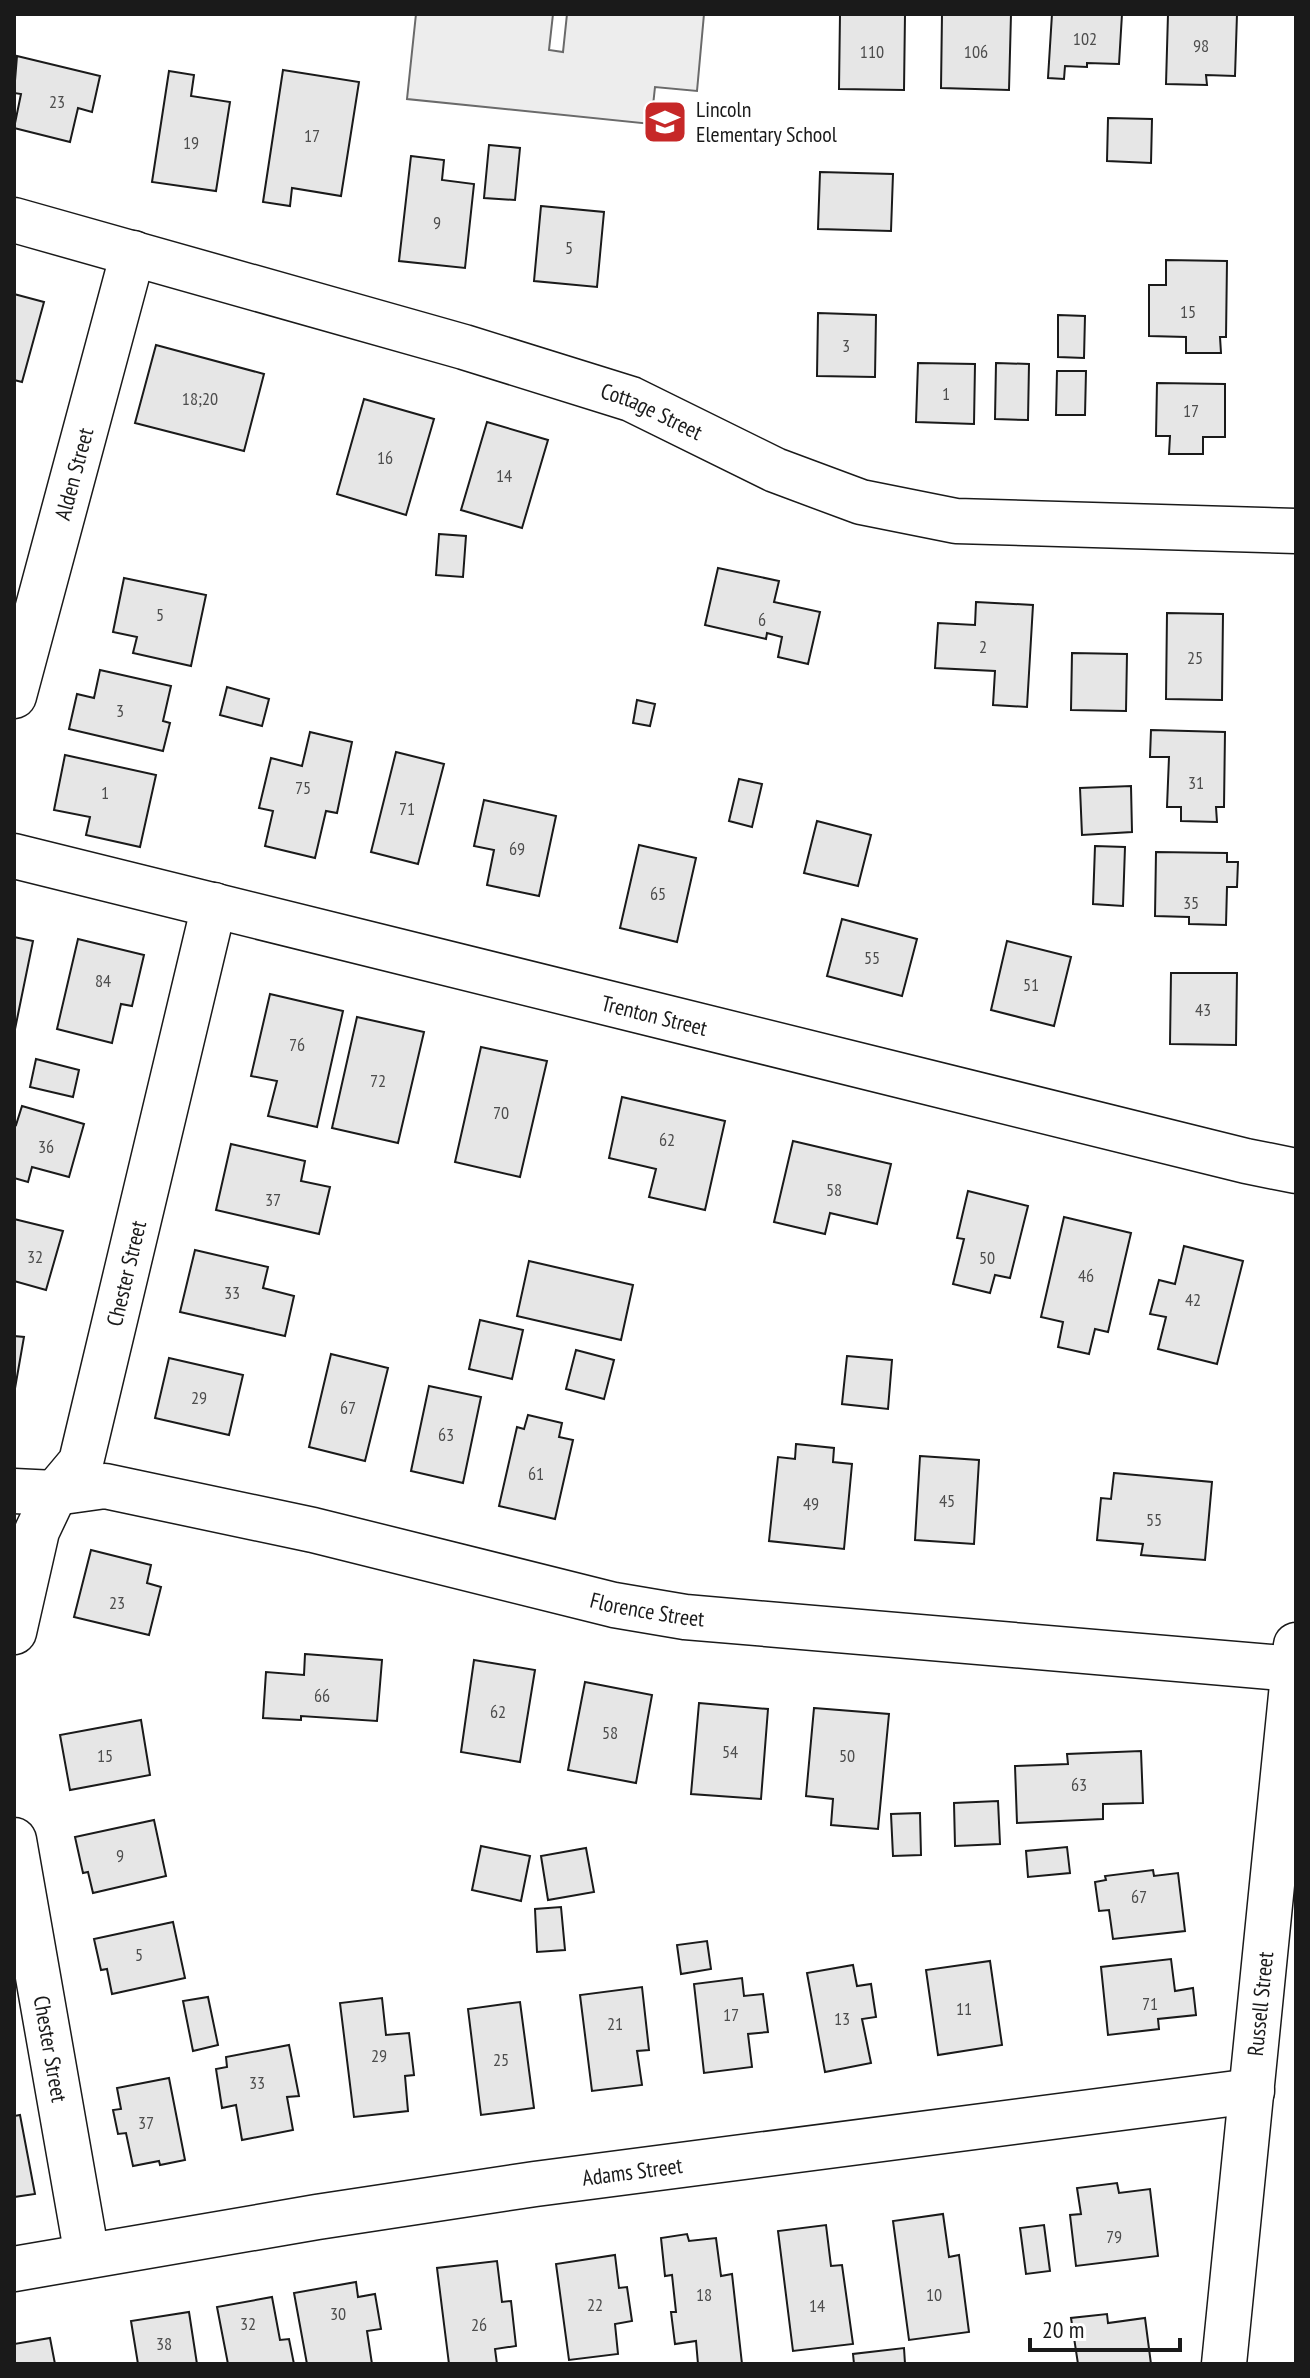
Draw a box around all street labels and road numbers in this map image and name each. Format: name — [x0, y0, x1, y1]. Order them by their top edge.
street label: Cottage Street — [597, 376, 707, 446]
street label: Alden Street — [48, 425, 99, 523]
street label: Trenton Street — [599, 989, 710, 1042]
street label: Chester Street — [100, 1218, 152, 1329]
street label: Florence Street — [587, 1586, 705, 1633]
street label: Russell Street — [1241, 1950, 1279, 2057]
street label: Chester Street — [28, 1993, 74, 2104]
street label: Adams Street — [580, 2151, 684, 2192]

